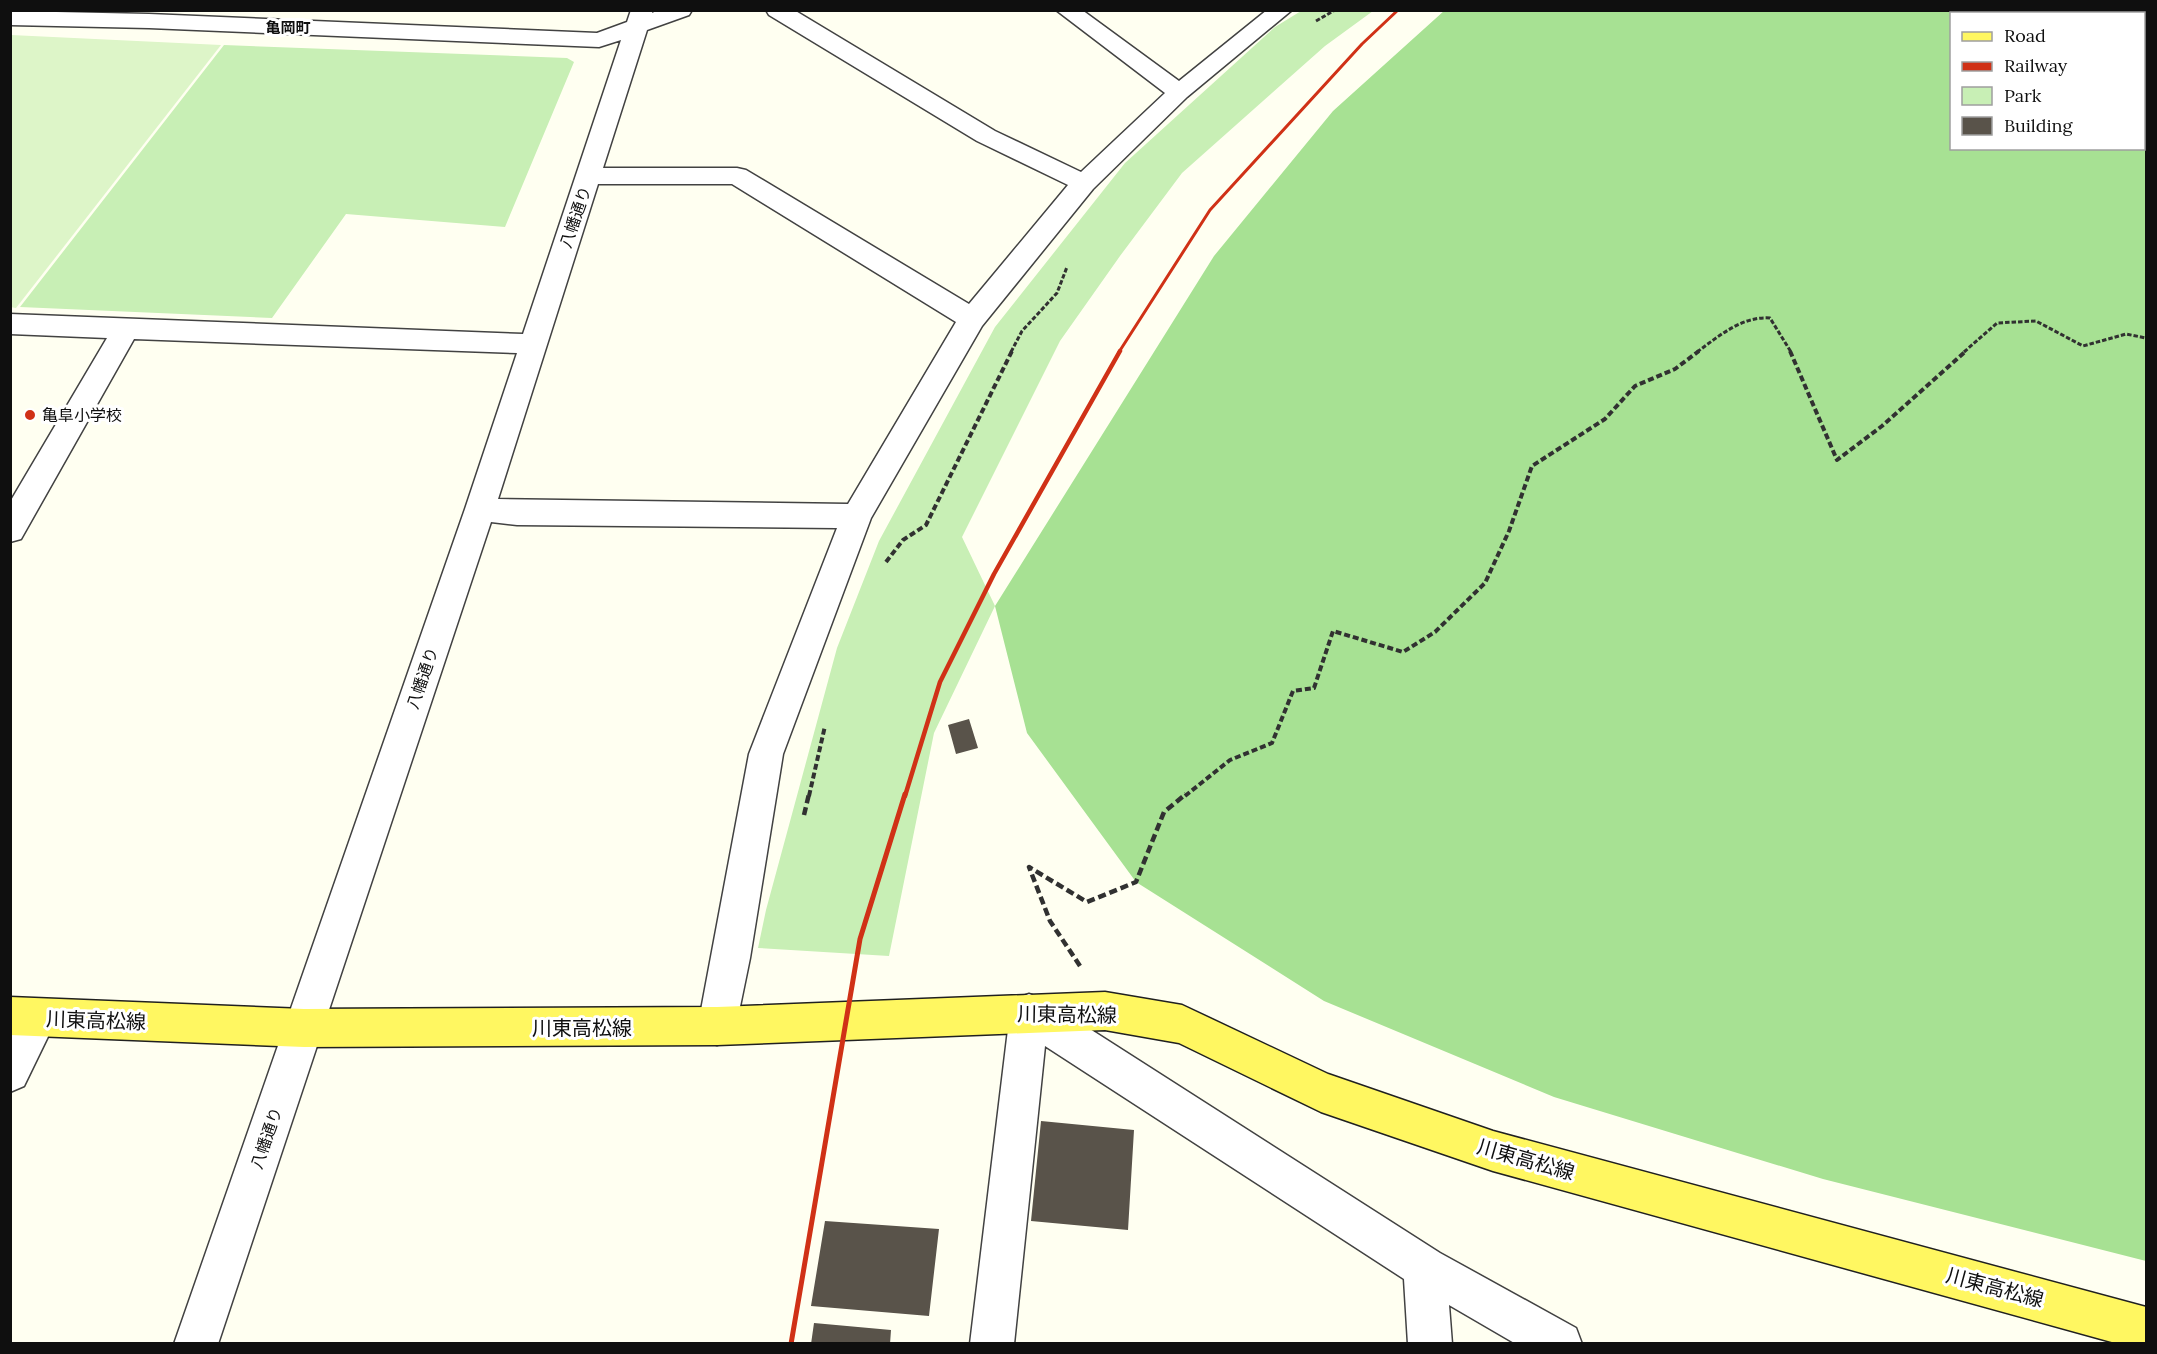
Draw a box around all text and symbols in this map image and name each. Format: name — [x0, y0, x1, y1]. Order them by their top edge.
legend — [1950, 12, 2145, 150]
district label: 亀岡町 — [265, 18, 311, 37]
text: Road — [2004, 24, 2046, 47]
text: Railway — [2004, 54, 2068, 77]
text: Park — [2004, 84, 2042, 107]
text: Building — [2004, 114, 2074, 137]
street label: 八幡通り — [555, 183, 595, 251]
place label: 亀阜小学校 — [42, 405, 122, 425]
marker: 亀阜小学校 — [23, 408, 37, 422]
street label: 八幡通り — [402, 644, 442, 712]
street label: 川東高松線 — [1017, 1001, 1117, 1027]
street label: 川東高松線 — [46, 1006, 146, 1034]
street label: 川東高松線 — [532, 1015, 632, 1040]
street label: 八幡通り — [246, 1104, 286, 1172]
street label: 川東高松線 — [1474, 1133, 1578, 1185]
street label: 川東高松線 — [1943, 1262, 2047, 1312]

